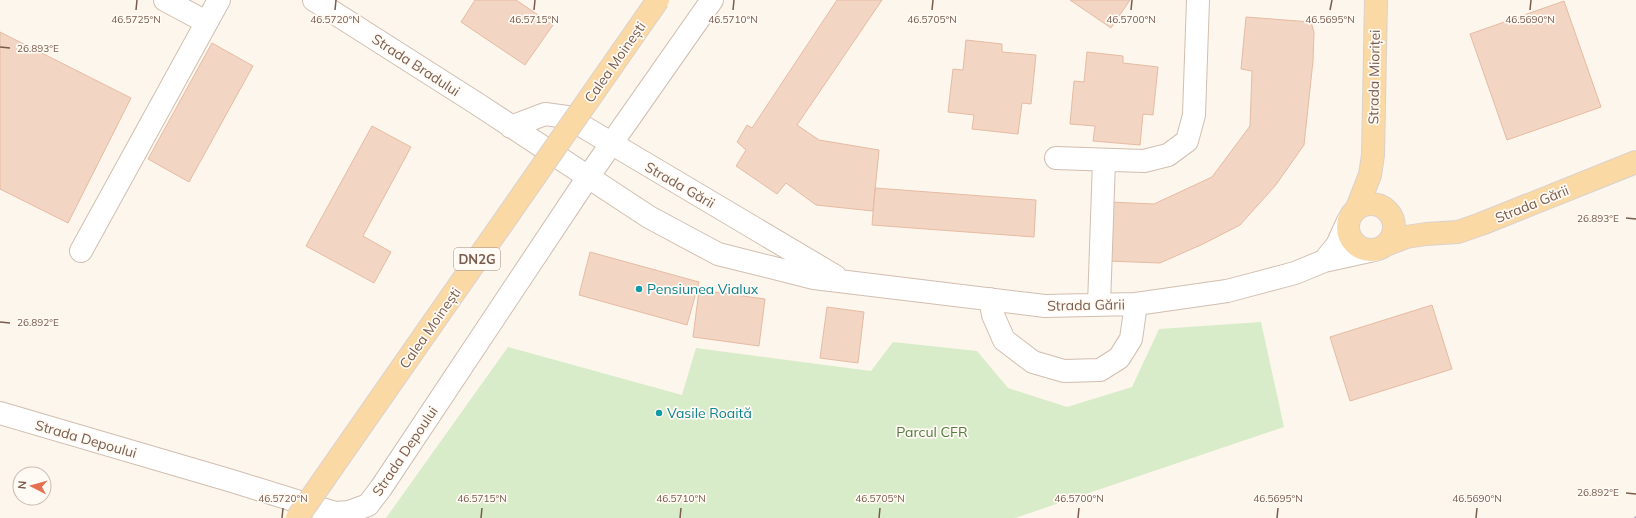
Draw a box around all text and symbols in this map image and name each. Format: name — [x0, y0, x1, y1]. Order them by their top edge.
text: 46.5725°N — [111, 13, 161, 26]
text: 46.5720°N — [310, 13, 360, 26]
text: 46.5715°N — [509, 13, 559, 26]
text: 46.5710°N — [708, 13, 758, 26]
text: 46.5705°N — [907, 13, 957, 26]
text: 46.5700°N — [1106, 13, 1156, 26]
text: 46.5695°N — [1305, 13, 1355, 26]
text: 46.5690°N — [1505, 13, 1555, 26]
street label: Calea Moinești — [580, 18, 650, 106]
street label: Strada Mioriței — [1364, 29, 1384, 125]
street label: Strada Bradului — [368, 30, 464, 100]
text: 26.893°E — [17, 42, 59, 55]
street label: Strada Gării — [642, 158, 718, 212]
street label: Strada Gării — [1493, 181, 1571, 227]
text: 26.893°E — [1577, 212, 1619, 225]
road number: DN2G — [454, 248, 500, 270]
place label: Pensiunea Vialux — [647, 280, 759, 298]
street label: Calea Moinești — [395, 284, 465, 372]
marker: Pensiunea Vialux — [634, 284, 644, 294]
street label: Strada Gării — [1047, 295, 1125, 315]
text: 26.892°E — [17, 316, 59, 329]
street label: Strada Depoului — [368, 403, 442, 499]
place label: Vasile Roaită — [667, 404, 752, 422]
marker: Vasile Roaită — [654, 408, 664, 418]
street label: Strada Depoului — [33, 416, 139, 462]
park label: Parcul CFR — [896, 423, 968, 441]
north arrow — [12, 466, 52, 506]
text: N — [15, 480, 29, 490]
text: 26.892°E — [1577, 486, 1619, 499]
text: 46.5720°N — [258, 492, 308, 505]
text: 46.5715°N — [457, 492, 507, 505]
text: 46.5710°N — [656, 492, 706, 505]
text: 46.5705°N — [855, 492, 905, 505]
text: 46.5700°N — [1054, 492, 1104, 505]
text: 46.5695°N — [1253, 492, 1303, 505]
text: 46.5690°N — [1452, 492, 1502, 505]

